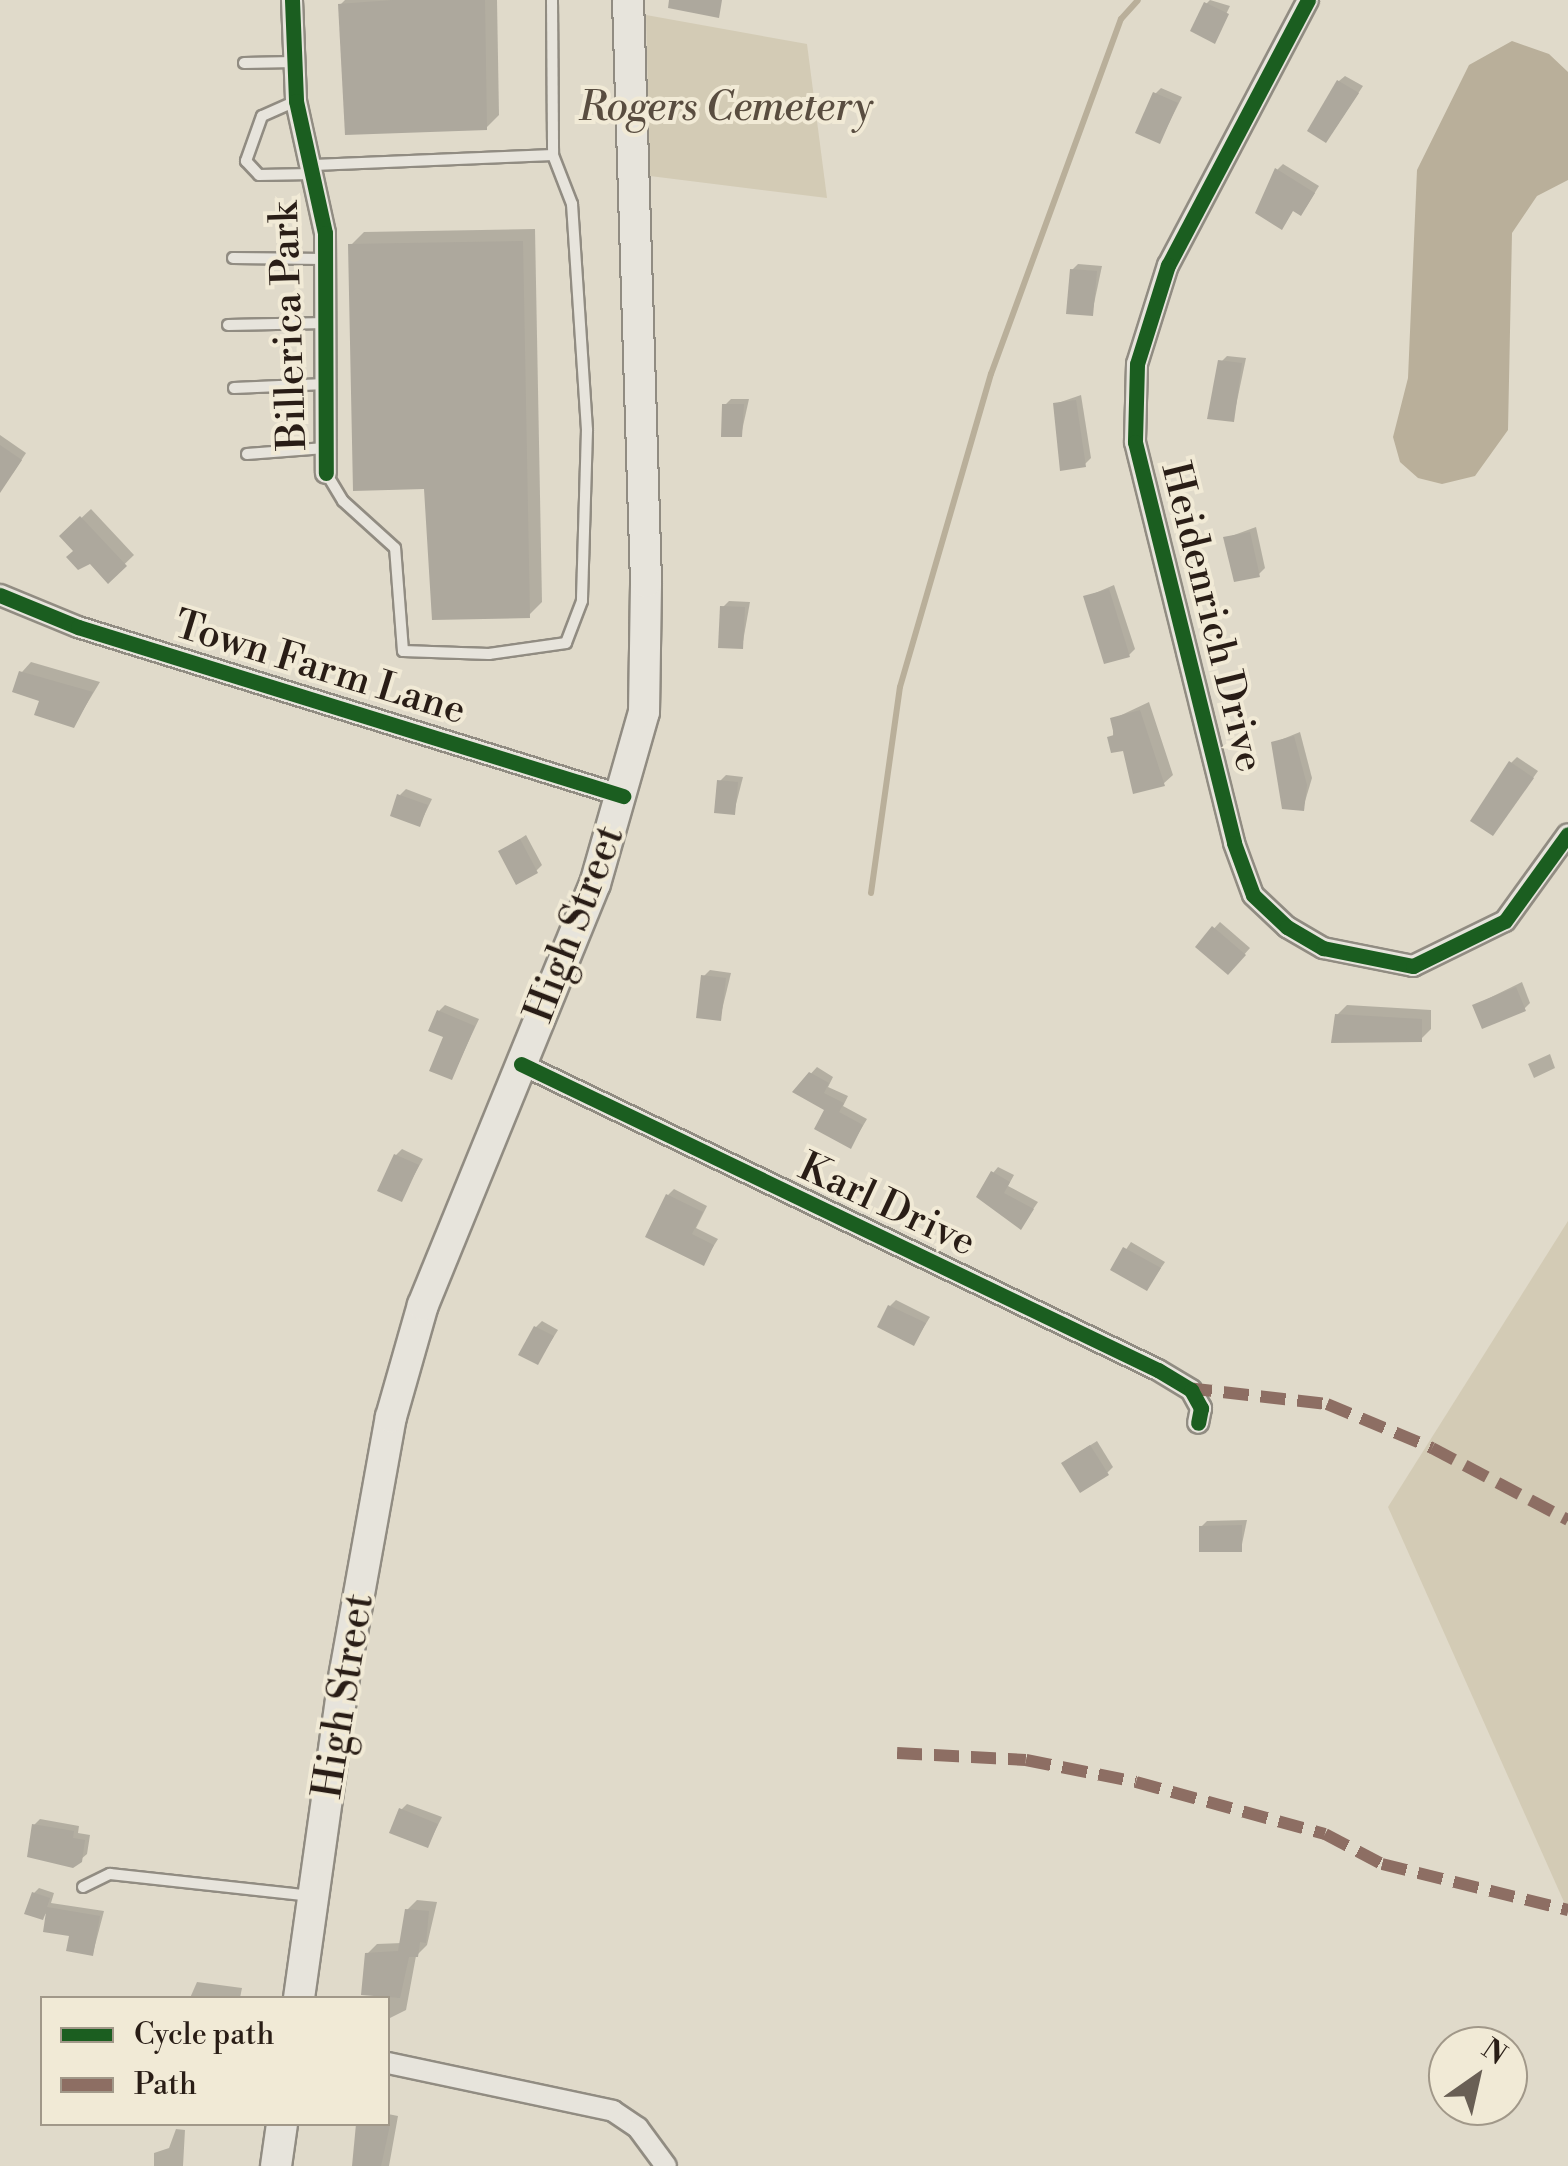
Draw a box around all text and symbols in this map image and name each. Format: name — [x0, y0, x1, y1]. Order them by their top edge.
park label: Rogers Cemetery — [579, 84, 873, 132]
street label: Billerica Park — [261, 201, 317, 451]
street label: Heidenrich Drive — [1150, 457, 1274, 777]
street label: Town Farm Lane — [169, 601, 471, 735]
street label: High Street — [516, 819, 634, 1029]
street label: Karl Drive — [791, 1143, 983, 1267]
street label: High Street — [304, 1590, 384, 1802]
legend — [40, 1996, 390, 2126]
text: Cycle path — [134, 2016, 274, 2054]
north arrow — [1428, 2026, 1528, 2126]
text: N — [1475, 2032, 1513, 2073]
text: Path — [134, 2066, 197, 2104]

